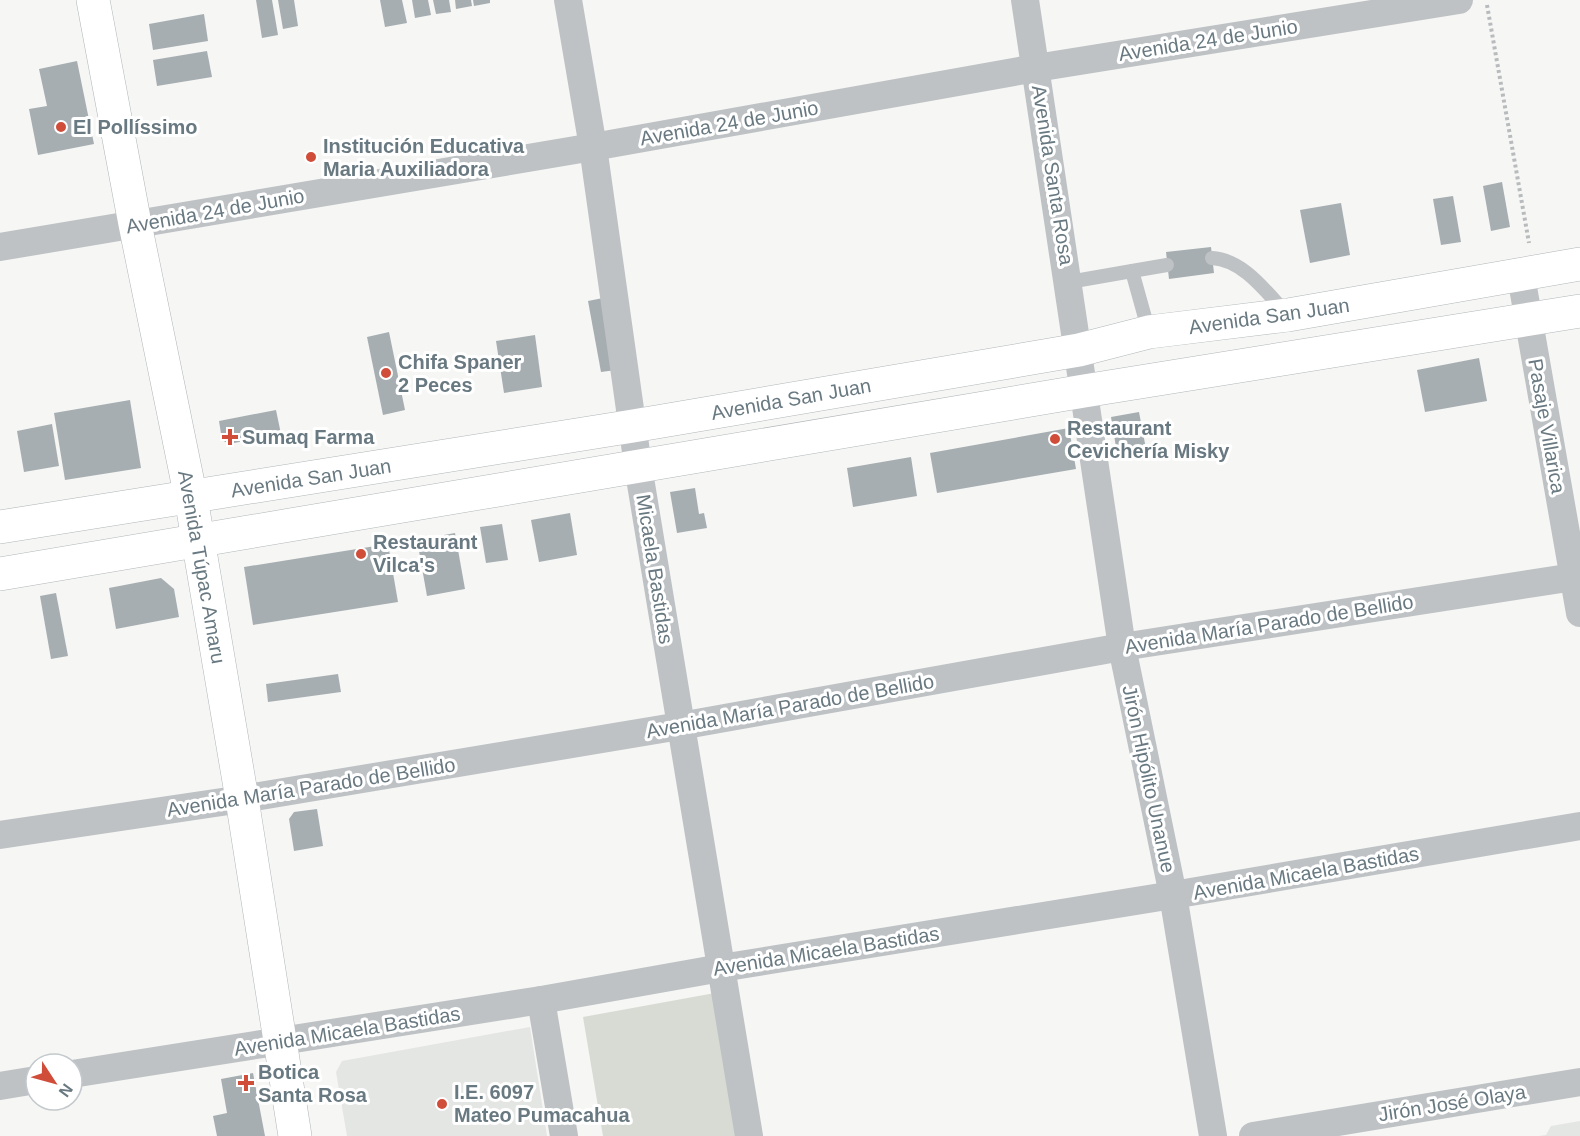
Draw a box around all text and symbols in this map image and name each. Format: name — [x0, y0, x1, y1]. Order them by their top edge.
street label: Avenida 24 de Junio — [1117, 15, 1299, 65]
street label: Avenida Santa Rosa — [1028, 83, 1078, 267]
street label: Avenida 24 de Junio — [638, 96, 820, 150]
place label: El Pollíssimo — [73, 116, 197, 138]
marker: El Pollíssimo — [54, 120, 68, 134]
place label: Institución Educativa Maria Auxiliadora — [323, 135, 525, 180]
marker: Institución Educativa Maria Auxiliadora — [304, 150, 318, 164]
street label: Avenida 24 de Junio — [124, 184, 306, 238]
street label: Avenida San Juan — [1187, 294, 1351, 338]
place label: Chifa Spaner 2 Peces — [398, 351, 522, 396]
street label: Pasaje Villarica — [1524, 357, 1570, 496]
marker: Chifa Spaner 2 Peces — [379, 366, 393, 380]
street label: Avenida San Juan — [709, 374, 873, 424]
place label: Restaurant Cevichería Misky — [1067, 417, 1230, 462]
place label: Sumaq Farma — [242, 426, 375, 448]
marker: Sumaq Farma — [223, 430, 237, 444]
marker: Restaurant Cevichería Misky — [1048, 432, 1062, 446]
street label: Avenida San Juan — [229, 454, 393, 502]
street label: Avenida Túpac Amaru — [174, 469, 230, 665]
street label: Micaela Bastidas — [632, 493, 678, 645]
place label: Restaurant Vilca's — [373, 531, 478, 576]
marker: Restaurant Vilca's — [354, 547, 368, 561]
street label: Avenida María Parado de Bellido — [1123, 590, 1415, 658]
street label: Avenida María Parado de Bellido — [644, 670, 936, 742]
street label: Jirón Hipólito Unanue — [1118, 683, 1180, 875]
street label: Avenida María Parado de Bellido — [165, 753, 457, 821]
street label: Avenida Micaela Bastidas — [1191, 842, 1421, 904]
street label: Avenida Micaela Bastidas — [711, 922, 941, 980]
street label: Avenida Micaela Bastidas — [232, 1002, 462, 1060]
north arrow — [24, 1052, 84, 1112]
place label: Botica Santa Rosa — [258, 1061, 368, 1106]
marker: Botica Santa Rosa — [239, 1076, 253, 1090]
street label: Jirón José Olaya — [1377, 1080, 1528, 1126]
text: N — [55, 1081, 76, 1100]
place label: I.E. 6097 Mateo Pumacahua — [454, 1081, 630, 1126]
marker: I.E. 6097 Mateo Pumacahua — [435, 1097, 449, 1111]

